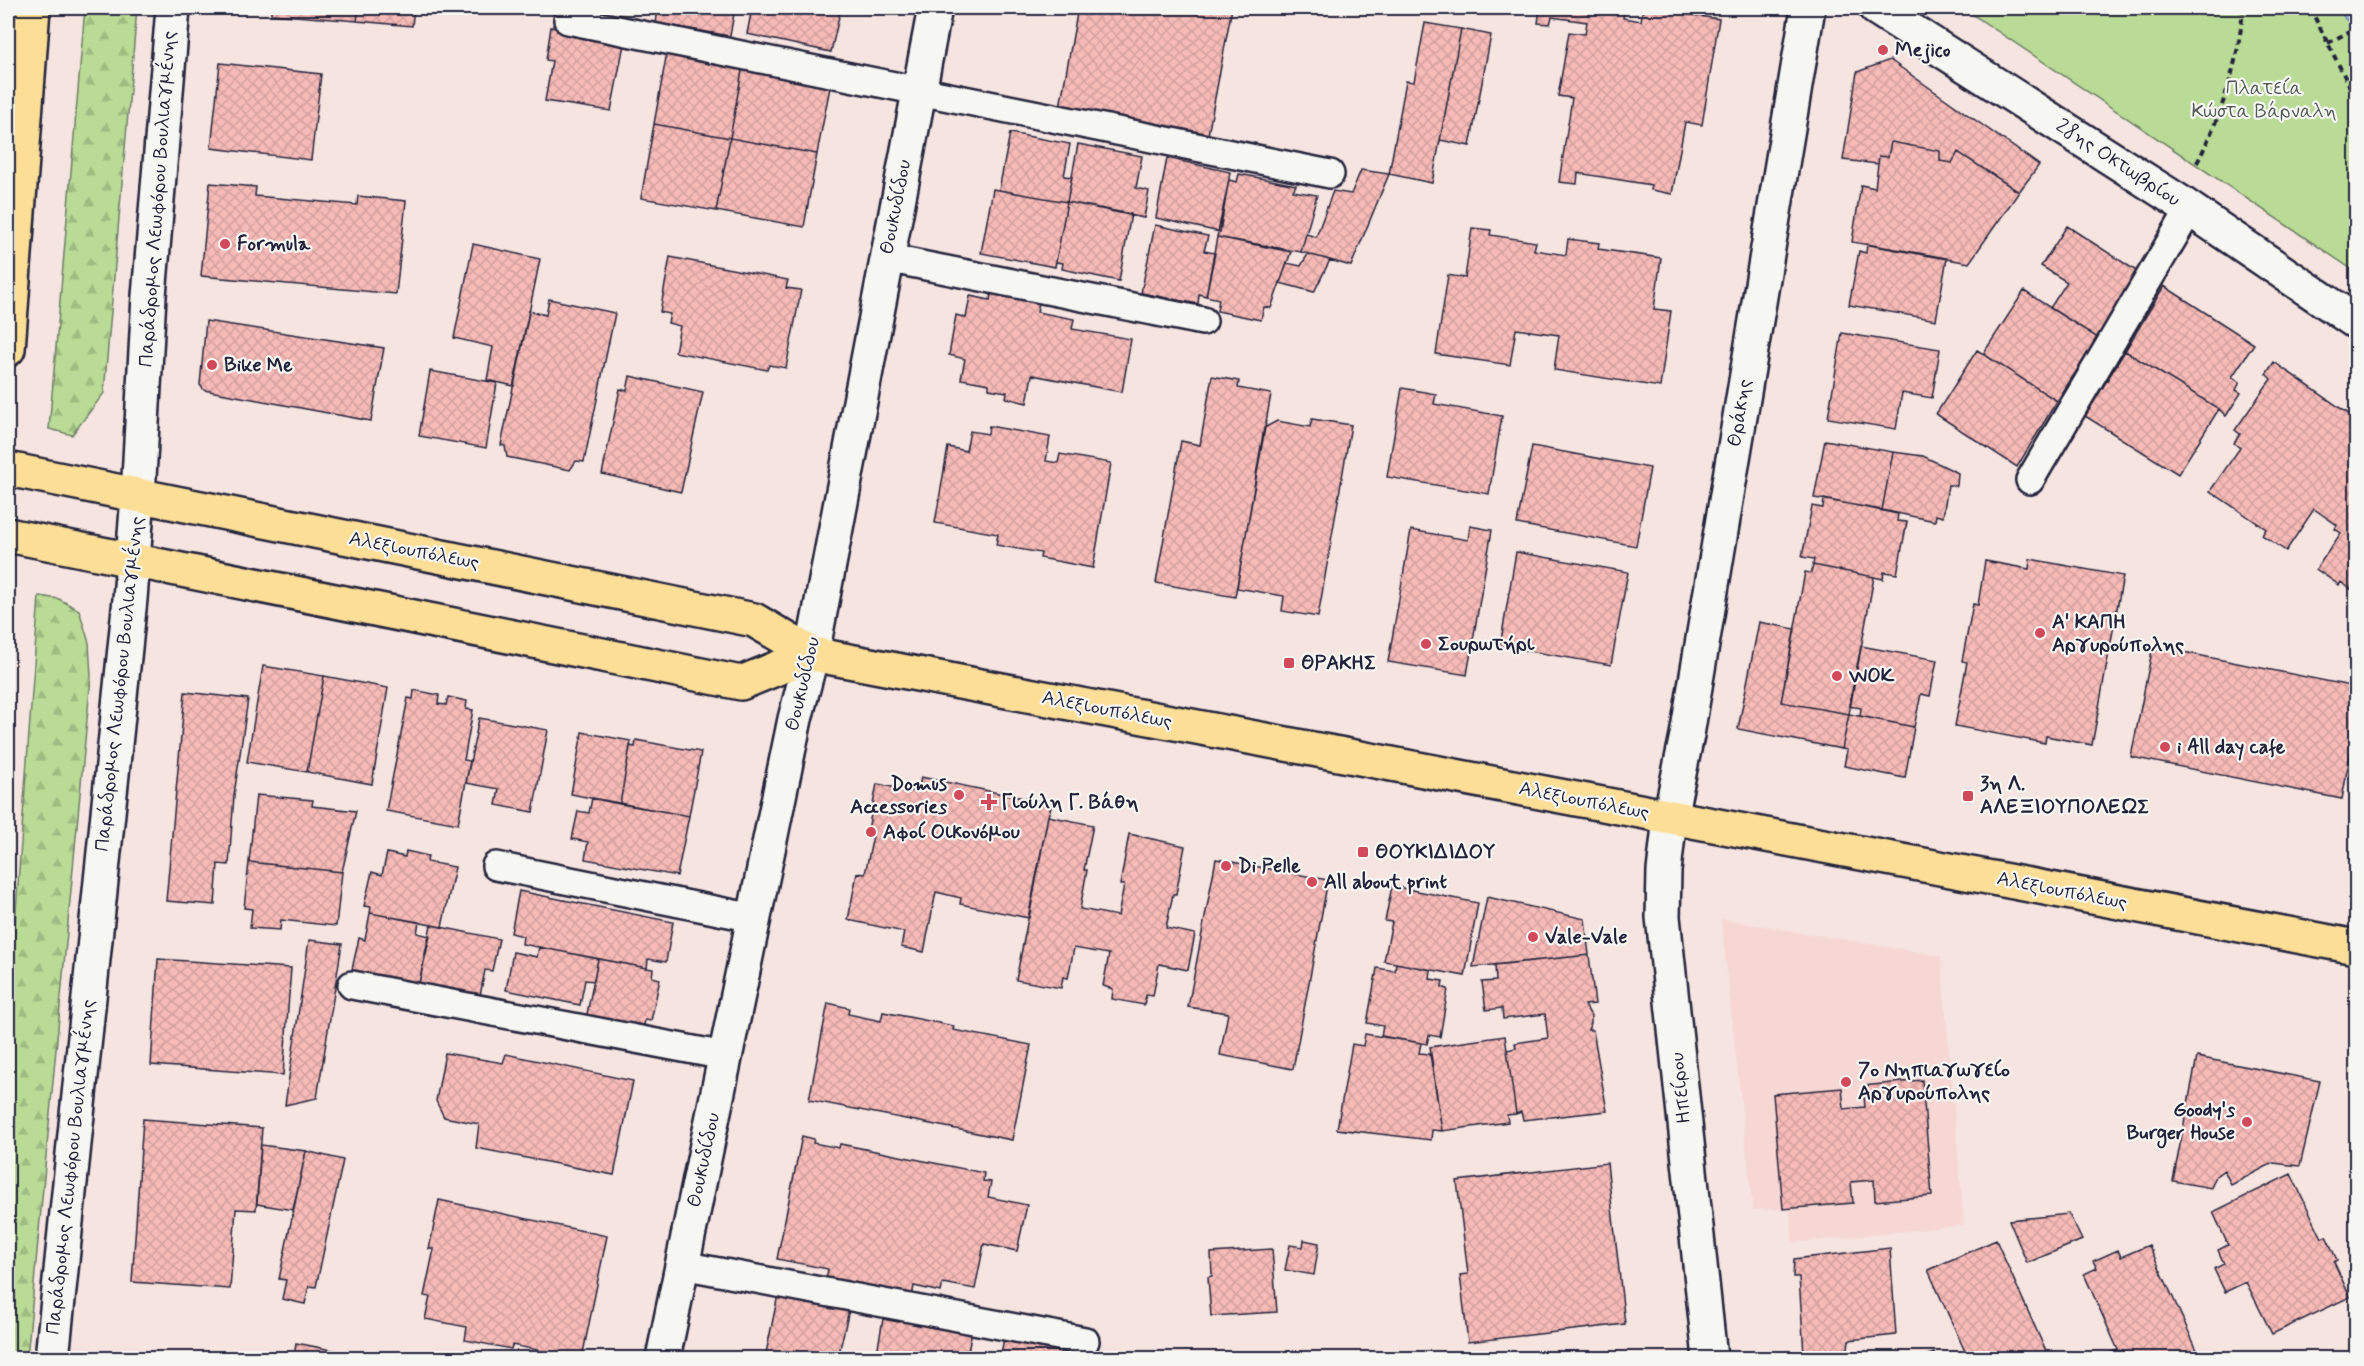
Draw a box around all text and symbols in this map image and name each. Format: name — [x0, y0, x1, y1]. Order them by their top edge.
street label: Παράδρομος Λεωφόρου Βουλιαγμένης — [133, 30, 183, 368]
place label: Mejico — [1895, 37, 1951, 64]
marker: Mejico — [1876, 43, 1890, 57]
park label: Πλατεία Κώστα Βάρναλη — [2191, 75, 2337, 125]
street label: 28ης Οκτωβρίου — [2050, 113, 2186, 213]
street label: Θουκυδίδου — [874, 157, 918, 257]
place label: Formula — [237, 231, 311, 258]
marker: Formula — [218, 237, 232, 251]
place label: Bike Me — [224, 352, 293, 379]
marker: Bike Me — [205, 358, 219, 372]
street label: Θράκης — [1721, 377, 1759, 449]
street label: Παράδρομος Λεωφόρου Βουλιαγμένης — [89, 515, 151, 853]
street label: Αλεξιουπόλεως — [346, 525, 482, 577]
place label: Α' ΚΑΠΗ Αργυρούπολης — [2052, 609, 2184, 659]
marker: Α' ΚΑΠΗ Αργυρούπολης — [2033, 626, 2047, 640]
place label: Σουρωτήρι — [1438, 631, 1535, 658]
street label: Θουκυδίδου — [779, 634, 827, 734]
marker: Σουρωτήρι — [1419, 637, 1433, 651]
place label: ΘΡΑΚΗΣ — [1301, 650, 1376, 677]
marker: ΘΡΑΚΗΣ — [1282, 656, 1296, 670]
place label: WOK — [1848, 663, 1895, 690]
marker: WOK — [1830, 669, 1844, 683]
street label: Αλεξιουπόλεως — [1039, 684, 1175, 736]
place label: i All day cafe — [2177, 734, 2286, 761]
marker: i All day cafe — [2158, 740, 2172, 754]
place label: Domus Accessories — [850, 771, 947, 821]
place label: 3η Λ. ΑΛΕΞΙΟΥΠΟΛΕΩΣ — [1980, 771, 2149, 821]
street label: Αλεξιουπόλεως — [1516, 775, 1652, 827]
marker: Domus Accessories — [952, 788, 966, 802]
place label: Γιούλη Γ. Βάθη — [1001, 789, 1138, 816]
marker: 3η Λ. ΑΛΕΞΙΟΥΠΟΛΕΩΣ — [1961, 789, 1975, 803]
marker: Γιούλη Γ. Βάθη — [982, 795, 996, 809]
place label: Αφοί Οικονόμου — [883, 819, 1020, 846]
marker: Αφοί Οικονόμου — [864, 825, 878, 839]
place label: ΘΟΥΚΙΔΙΔΟΥ — [1375, 839, 1496, 866]
marker: ΘΟΥΚΙΔΙΔΟΥ — [1356, 845, 1370, 859]
place label: Di Pelle — [1238, 853, 1301, 880]
marker: Di Pelle — [1219, 859, 1233, 873]
street label: Αλεξιουπόλεως — [1994, 865, 2130, 917]
place label: All about print — [1324, 869, 1447, 896]
marker: All about print — [1305, 875, 1319, 889]
place label: Vale-Vale — [1545, 924, 1628, 951]
marker: Vale-Vale — [1526, 930, 1540, 944]
street label: Παράδρομος Λεωφόρου Βουλιαγμένης — [40, 998, 102, 1336]
street label: Ηπείρου — [1664, 1051, 1698, 1125]
place label: 7ο Νηπιαγωγείο Αργυρούπολης — [1858, 1057, 2010, 1107]
marker: 7ο Νηπιαγωγείο Αργυρούπολης — [1839, 1075, 1853, 1089]
place label: Goody's Burger House — [2127, 1097, 2235, 1149]
street label: Θουκυδίδου — [681, 1110, 727, 1210]
marker: Goody's Burger House — [2240, 1115, 2254, 1129]

